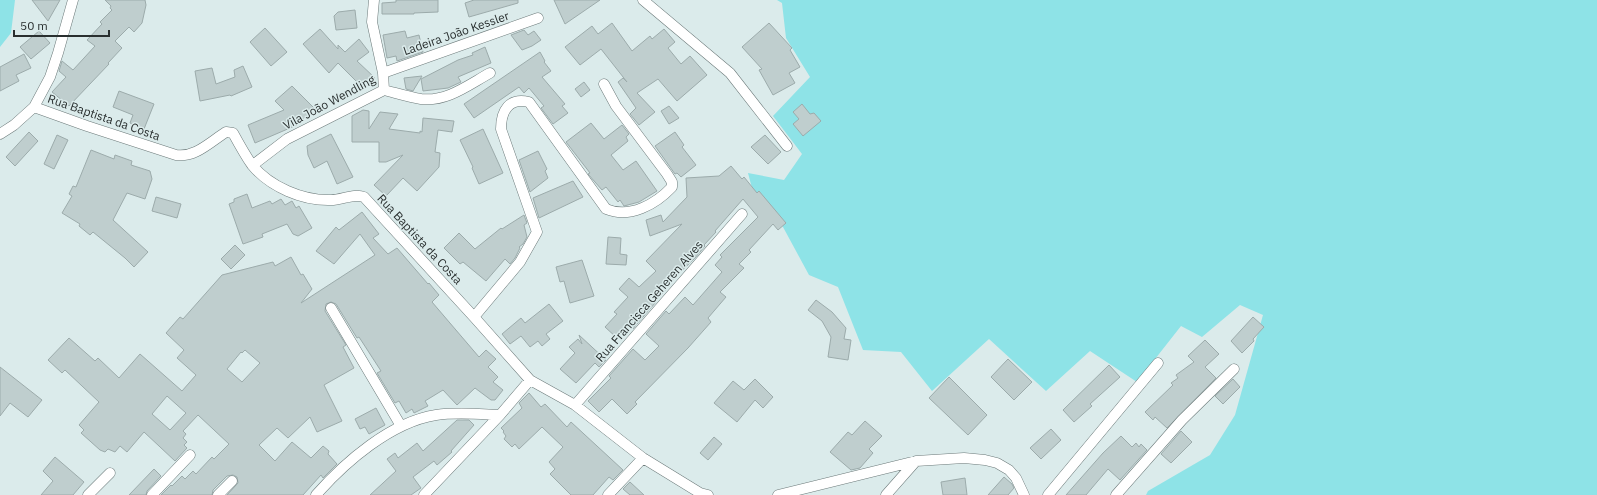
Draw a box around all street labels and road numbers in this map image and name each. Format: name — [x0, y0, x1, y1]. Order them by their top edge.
street label: Ladeira João Kessler — [401, 8, 512, 58]
street label: Vila João Wendling — [280, 71, 378, 133]
street label: Rua Baptista da Costa — [46, 91, 163, 143]
street label: Rua Baptista da Costa — [374, 191, 466, 288]
street label: Rua Francisca Geheren Alves — [592, 237, 706, 365]

